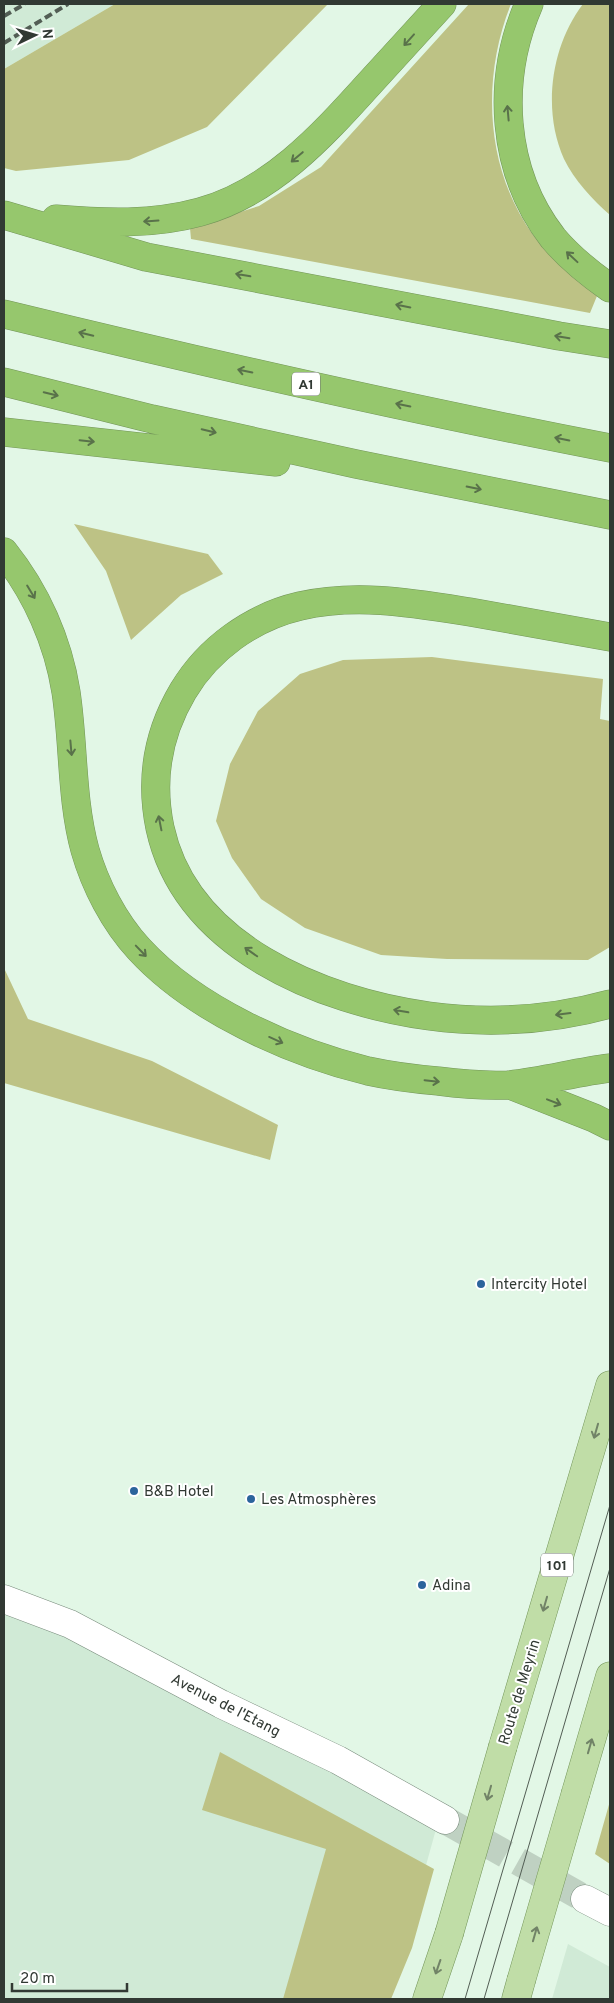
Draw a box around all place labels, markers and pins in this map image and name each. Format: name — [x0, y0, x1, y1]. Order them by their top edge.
place label: Intercity Hotel — [491, 1276, 587, 1295]
marker: Intercity Hotel — [475, 1278, 487, 1290]
place label: B&B Hotel — [144, 1483, 214, 1502]
marker: B&B Hotel — [128, 1485, 140, 1497]
place label: Les Atmosphères — [261, 1491, 376, 1510]
marker: Les Atmosphères — [245, 1493, 257, 1505]
place label: Adina — [432, 1577, 471, 1596]
marker: Adina — [416, 1579, 428, 1591]

